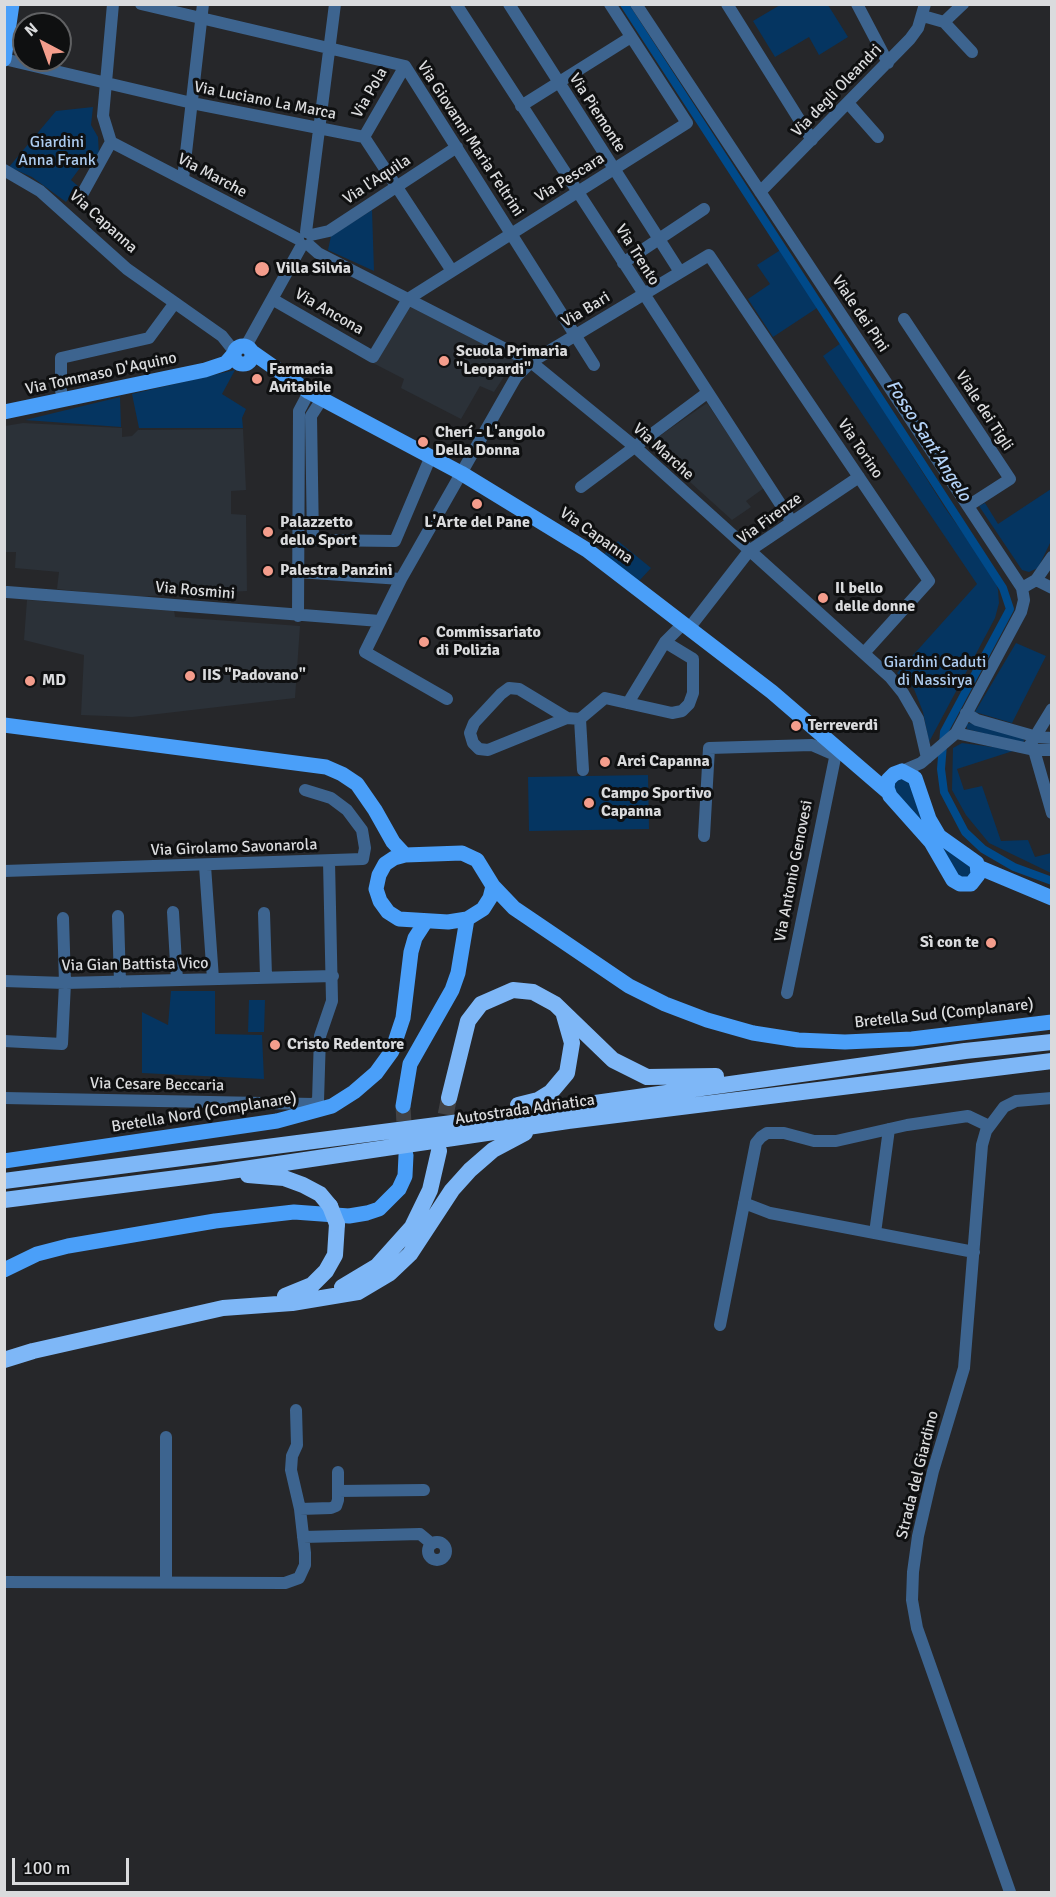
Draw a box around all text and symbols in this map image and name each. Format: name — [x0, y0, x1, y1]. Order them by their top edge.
north arrow — [12, 12, 72, 72]
text: N — [21, 19, 42, 41]
street label: Via degli Oleandri — [788, 41, 886, 141]
street label: Via Giovanni Maria Feltrini — [413, 58, 527, 220]
street label: Via Pola — [348, 64, 392, 122]
street label: Via Piemonte — [564, 70, 630, 156]
street label: Via Luciano La Marca — [192, 78, 338, 124]
park label: Giardini Anna Frank — [18, 133, 96, 171]
street label: Via Pescara — [532, 149, 608, 207]
street label: Via Marche — [174, 150, 250, 202]
street label: Via l'Aquila — [340, 151, 414, 209]
street label: Via Capanna — [65, 186, 141, 258]
street label: Via Trento — [611, 221, 663, 289]
place label: Villa Silvia — [276, 259, 351, 279]
marker: Villa Silvia — [253, 260, 271, 278]
street label: Viale dei Pini — [827, 272, 893, 356]
street label: Via Ancona — [291, 285, 367, 339]
street label: Via Bari — [558, 288, 614, 332]
place label: Scuola Primaria "Leopardi" — [456, 342, 568, 380]
street label: Via Tommaso D'Aquino — [24, 349, 178, 399]
marker: Scuola Primaria "Leopardi" — [437, 354, 451, 368]
place label: Farmacia Avitabile — [269, 360, 333, 398]
street label: Viale dei Tigli — [951, 367, 1017, 455]
marker: Farmacia Avitabile — [250, 372, 264, 386]
water label: Fosso Sant'Angelo — [881, 376, 975, 506]
street label: Via Torino — [833, 416, 887, 482]
street label: Via Marche — [628, 419, 698, 485]
place label: Cherí - L'angolo Della Donna — [435, 423, 545, 461]
marker: Cherí - L'angolo Della Donna — [416, 435, 430, 449]
street label: Via Firenze — [734, 489, 806, 549]
marker: L'Arte del Pane — [470, 497, 484, 511]
street label: Via Capanna — [556, 504, 636, 568]
place label: Palazzetto dello Sport — [280, 513, 357, 551]
place label: L'Arte del Pane — [424, 513, 530, 533]
marker: Palazzetto dello Sport — [261, 525, 275, 539]
place label: Palestra Panzini — [280, 561, 393, 581]
marker: Palestra Panzini — [261, 564, 275, 578]
street label: Via Rosmini — [154, 578, 236, 604]
place label: Il bello delle donne — [835, 579, 915, 617]
marker: Il bello delle donne — [816, 591, 830, 605]
place label: Commissariato di Polizia — [436, 623, 541, 661]
marker: Commissariato di Polizia — [417, 635, 431, 649]
park label: Giardini Caduti di Nassirya — [884, 653, 986, 691]
place label: IIS "Padovano" — [202, 666, 306, 686]
marker: IIS "Padovano" — [183, 669, 197, 683]
place label: MD — [42, 671, 66, 691]
marker: MD — [23, 674, 37, 688]
place label: Terreverdi — [808, 716, 878, 736]
marker: Terreverdi — [789, 719, 803, 733]
place label: Arci Capanna — [617, 752, 710, 772]
marker: Arci Capanna — [598, 755, 612, 769]
place label: Campo Sportivo Capanna — [601, 784, 712, 822]
marker: Campo Sportivo Capanna — [582, 796, 596, 810]
street label: Via Antonio Genovesi — [771, 799, 817, 943]
street label: Via Girolamo Savonarola — [150, 835, 318, 861]
place label: Sì con te — [920, 933, 979, 953]
marker: Sì con te — [984, 936, 998, 950]
street label: Via Gian Battista Vico — [61, 954, 209, 976]
street label: Bretella Sud (Complanare) — [853, 995, 1035, 1033]
place label: Cristo Redentore — [287, 1035, 404, 1055]
marker: Cristo Redentore — [268, 1038, 282, 1052]
street label: Via Cesare Beccaria — [90, 1074, 224, 1096]
street label: Bretella Nord (Complanare) — [110, 1089, 298, 1137]
street label: Autostrada Adriatica — [454, 1091, 596, 1129]
street label: Strada del Giardino — [893, 1409, 943, 1541]
scale bar — [15, 1846, 132, 1884]
text: 100 m — [23, 1857, 70, 1879]

